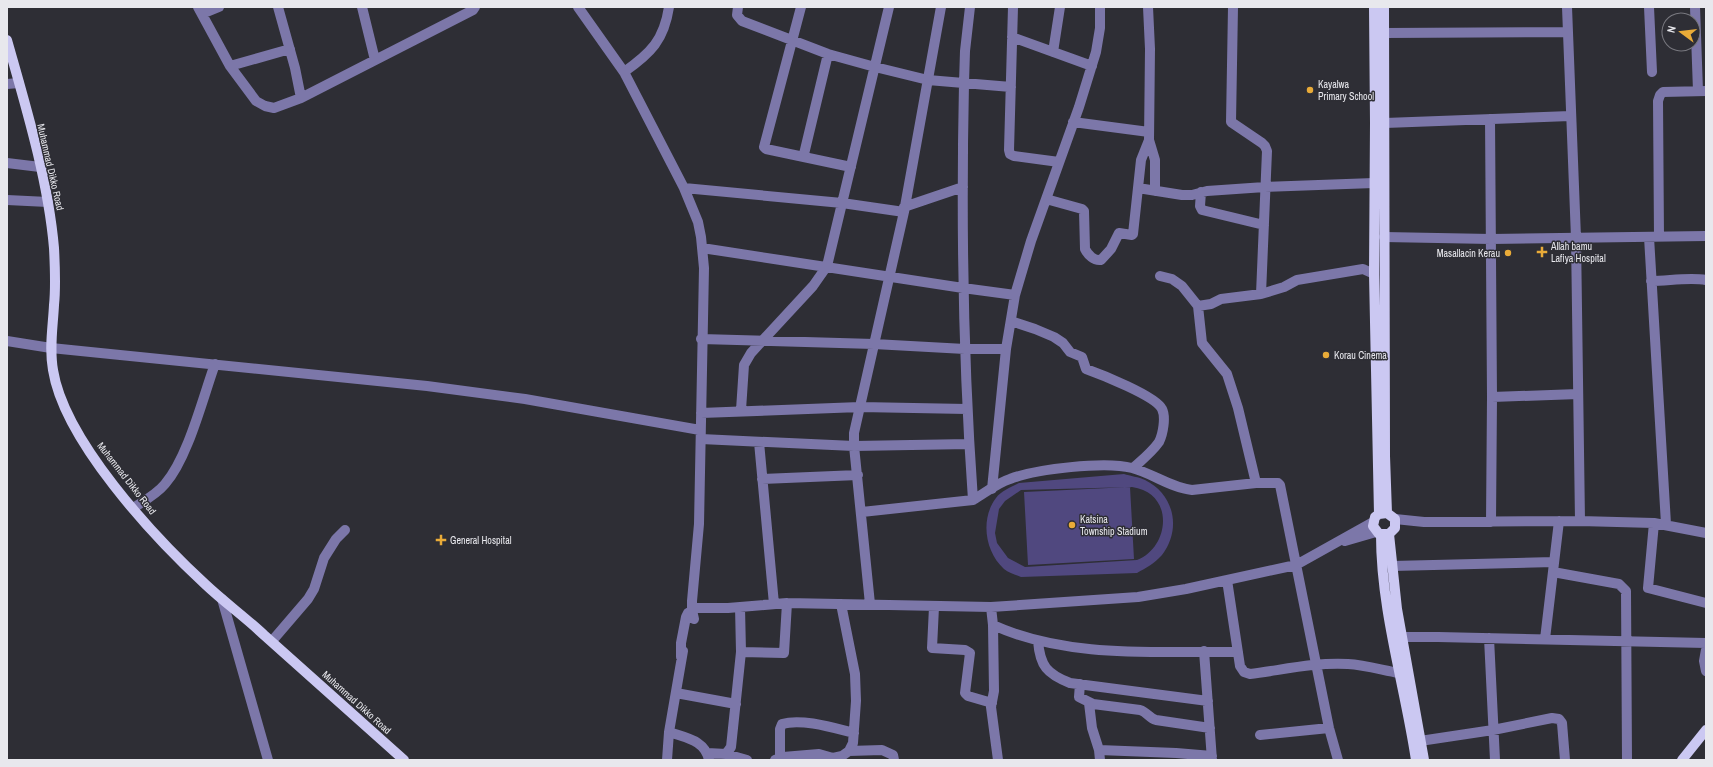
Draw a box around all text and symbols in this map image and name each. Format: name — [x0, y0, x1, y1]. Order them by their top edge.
north arrow — [1661, 12, 1701, 52]
text: N — [1664, 24, 1679, 34]
place label: Kayalwa Primary School — [1318, 78, 1374, 103]
marker: Kayalwa Primary School — [1305, 85, 1315, 95]
street label: Muhammad Dikko Road — [34, 123, 67, 212]
place label: Allah bamu Lafiya Hospital — [1550, 240, 1606, 265]
marker: Allah bamu Lafiya Hospital — [1536, 246, 1548, 258]
place label: Masallacin Kerau — [1437, 247, 1500, 260]
marker: Masallacin Kerau — [1503, 248, 1513, 258]
place label: Korau Cinema — [1334, 349, 1387, 362]
marker: Korau Cinema — [1321, 350, 1331, 360]
street label: Muhammad Dikko Road — [94, 439, 159, 517]
place label: Katsina Township Stadium — [1080, 513, 1148, 538]
marker: Katsina Township Stadium — [1067, 520, 1077, 530]
marker: General Hospital — [435, 534, 447, 546]
place label: General Hospital — [450, 534, 512, 547]
street label: Muhammad Dikko Road — [319, 668, 394, 737]

